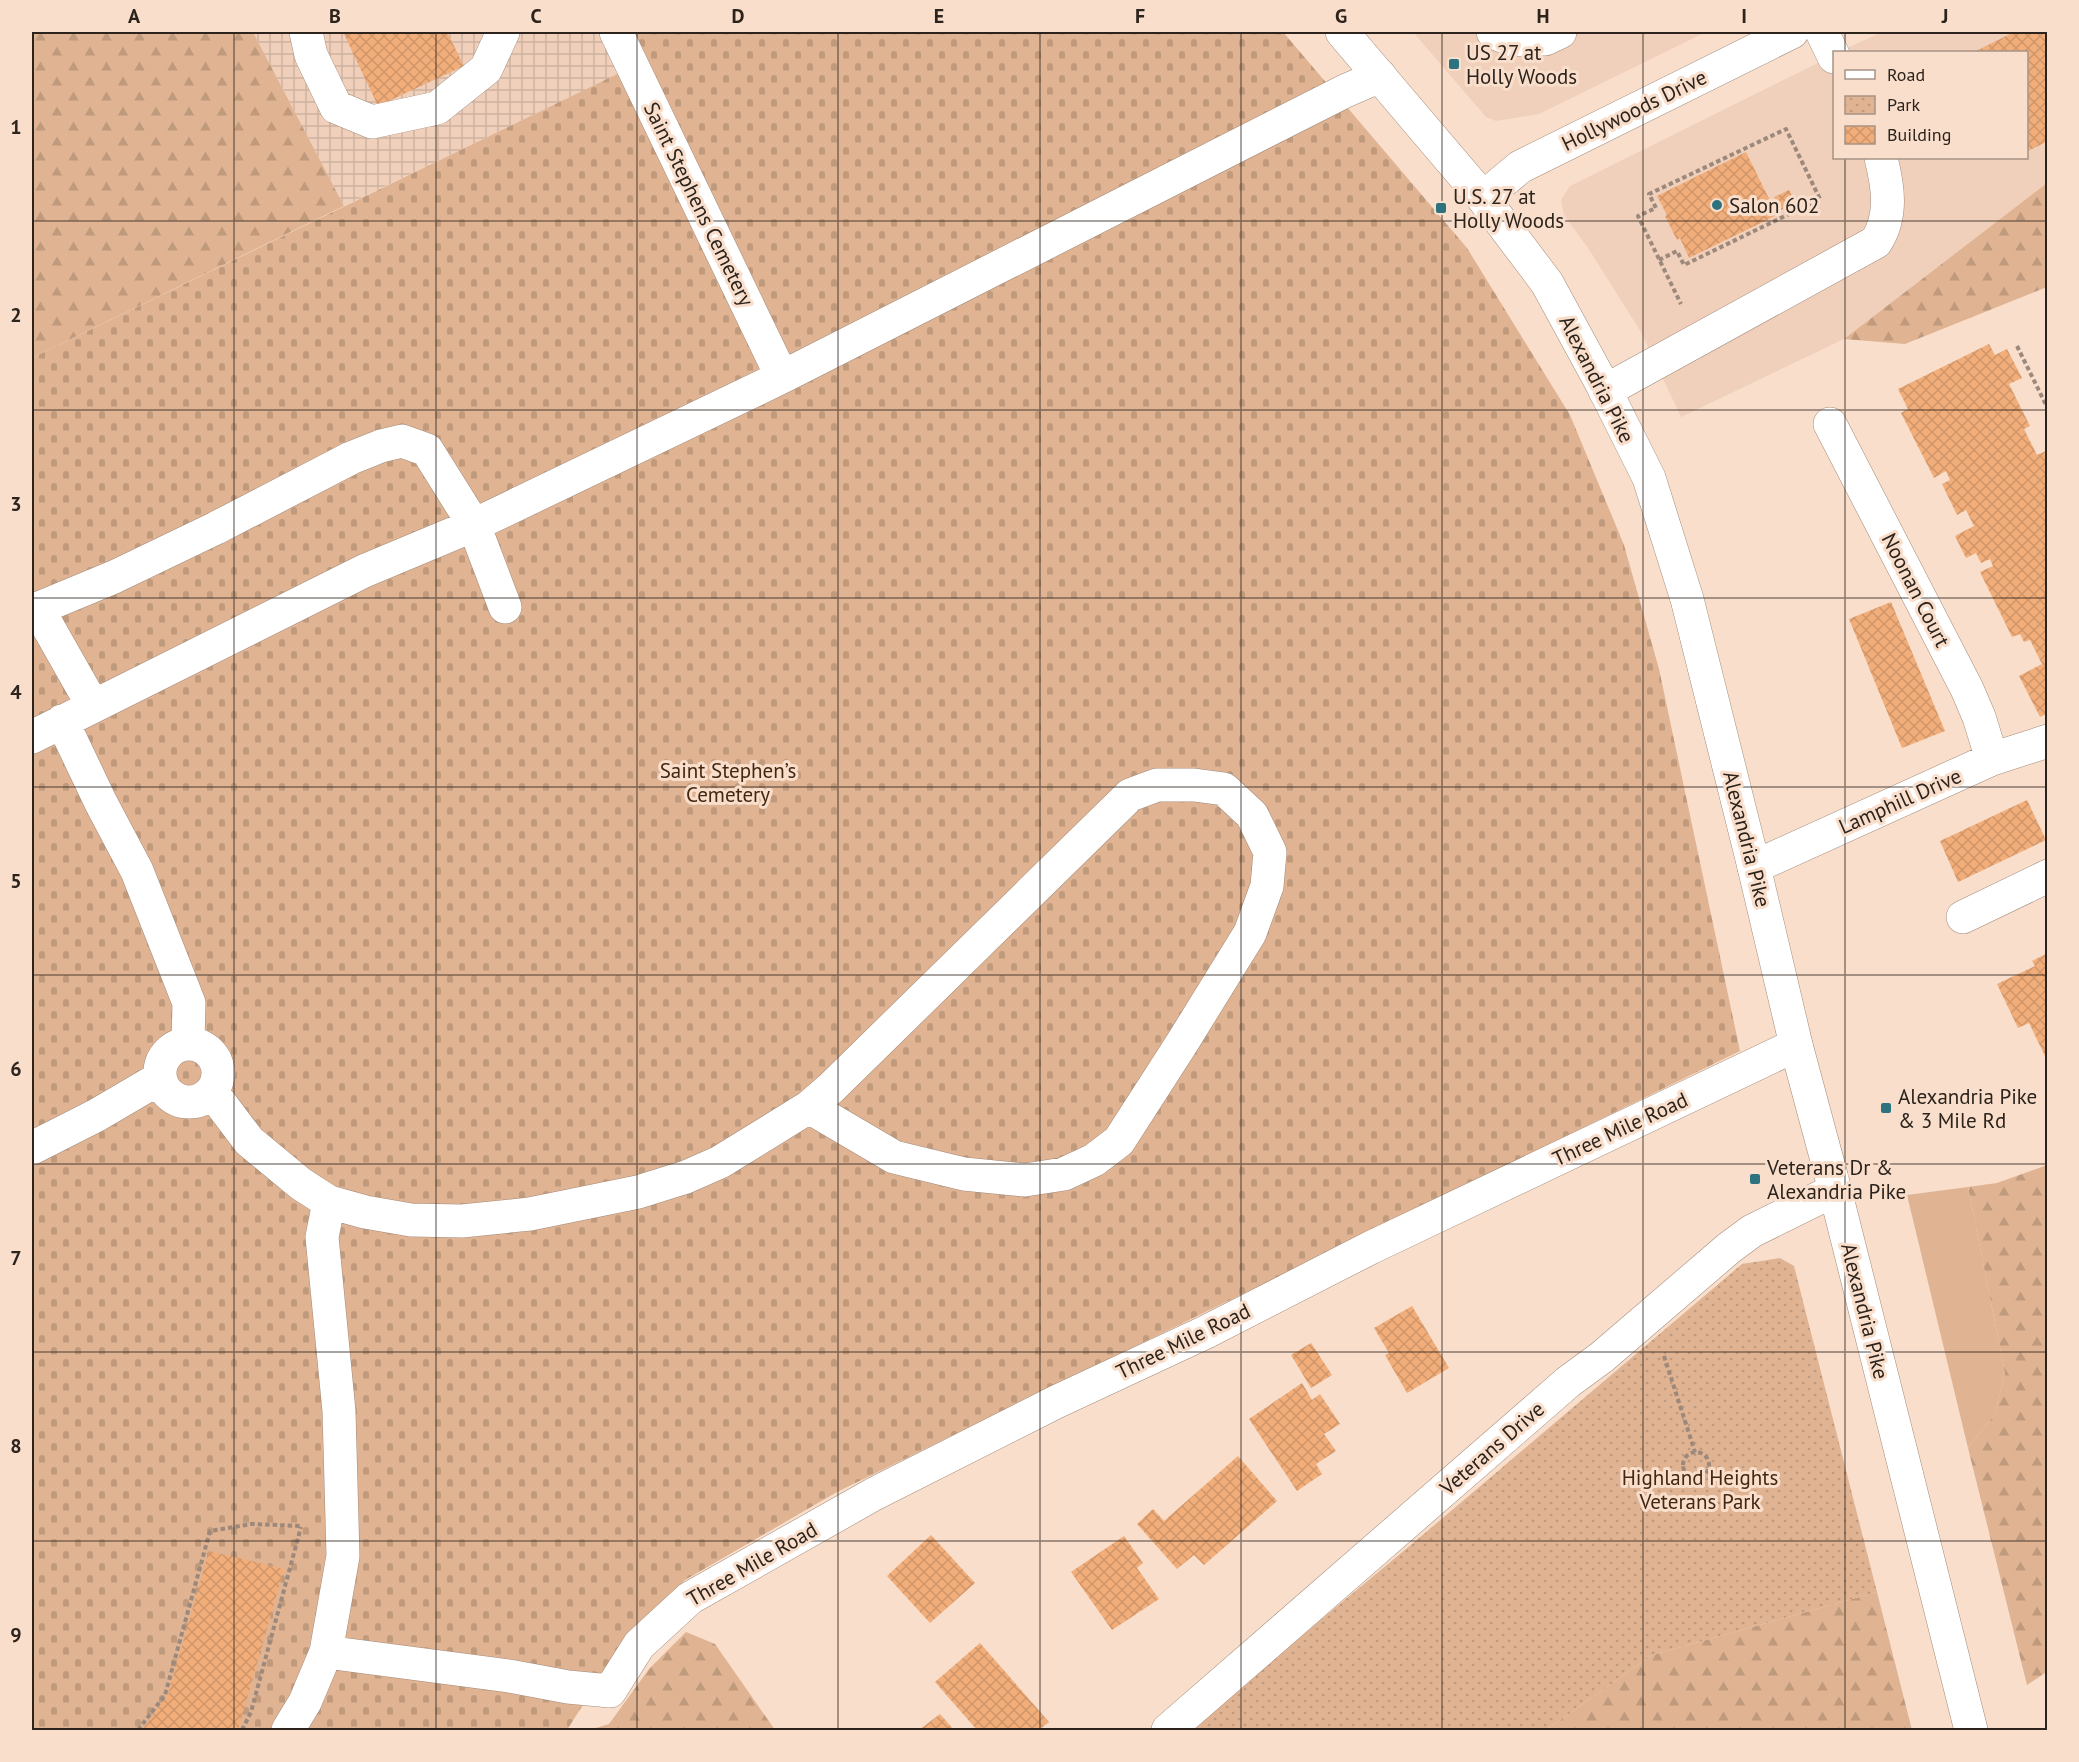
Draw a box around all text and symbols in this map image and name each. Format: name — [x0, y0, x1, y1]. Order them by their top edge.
text: A — [128, 3, 141, 29]
text: B — [329, 3, 341, 29]
text: C — [530, 3, 542, 29]
text: D — [732, 3, 745, 29]
text: E — [934, 3, 944, 29]
text: F — [1135, 3, 1145, 29]
text: G — [1335, 3, 1347, 29]
text: H — [1536, 3, 1550, 29]
text: I — [1741, 3, 1747, 29]
text: J — [1941, 3, 1948, 29]
place label: US 27 at Holly Woods — [1466, 39, 1577, 90]
legend — [1833, 51, 2028, 159]
marker: US 27 at Holly Woods — [1447, 57, 1461, 71]
street label: Hollywoods Drive — [1557, 63, 1711, 157]
text: Road — [1887, 63, 1925, 86]
text: Park — [1887, 93, 1920, 116]
street label: Saint Stephens Cemetery — [638, 98, 760, 311]
text: 1 — [10, 114, 22, 140]
text: Building — [1887, 123, 1951, 146]
place label: U.S. 27 at Holly Woods — [1453, 183, 1564, 234]
place label: Salon 602 — [1729, 192, 1819, 219]
marker: Salon 602 — [1710, 198, 1724, 212]
marker: U.S. 27 at Holly Woods — [1434, 201, 1448, 215]
text: 2 — [10, 302, 22, 328]
street label: Alexandria Pike — [1553, 311, 1641, 447]
text: 3 — [10, 491, 22, 517]
street label: Noonan Court — [1876, 528, 1956, 652]
text: 4 — [10, 679, 22, 705]
park label: Saint Stephen’s Cemetery — [660, 757, 796, 808]
street label: Lamphill Drive — [1835, 762, 1965, 840]
street label: Alexandria Pike — [1717, 768, 1777, 910]
text: 5 — [10, 868, 22, 894]
text: 6 — [10, 1056, 22, 1082]
place label: Alexandria Pike & 3 Mile Rd — [1898, 1083, 2037, 1134]
street label: Three Mile Road — [1548, 1086, 1692, 1172]
marker: Alexandria Pike & 3 Mile Rd — [1879, 1101, 1893, 1115]
place label: Veterans Dr & Alexandria Pike — [1766, 1154, 1906, 1205]
marker: Veterans Dr & Alexandria Pike — [1748, 1172, 1762, 1186]
street label: Alexandria Pike — [1835, 1240, 1895, 1382]
text: 7 — [10, 1245, 22, 1271]
street label: Three Mile Road — [1111, 1297, 1255, 1385]
street label: Veterans Drive — [1434, 1395, 1550, 1501]
text: 8 — [10, 1433, 22, 1459]
park label: Highland Heights Veterans Park — [1622, 1464, 1778, 1515]
street label: Three Mile Road — [682, 1516, 822, 1612]
text: 9 — [10, 1622, 22, 1648]

